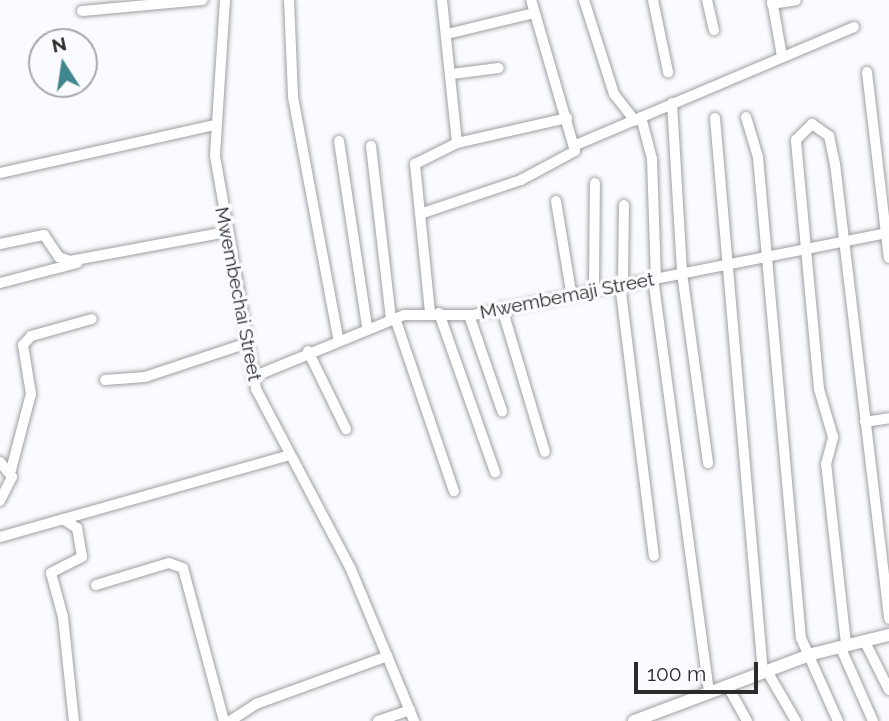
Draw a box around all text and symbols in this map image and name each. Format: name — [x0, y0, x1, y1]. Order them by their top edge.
north arrow — [28, 28, 98, 98]
text: N — [50, 32, 68, 57]
street label: Mwembechai Street — [210, 205, 266, 383]
street label: Mwembemaji Street — [478, 268, 656, 324]
scale bar — [637, 648, 761, 692]
text: 100 m — [647, 661, 706, 686]

